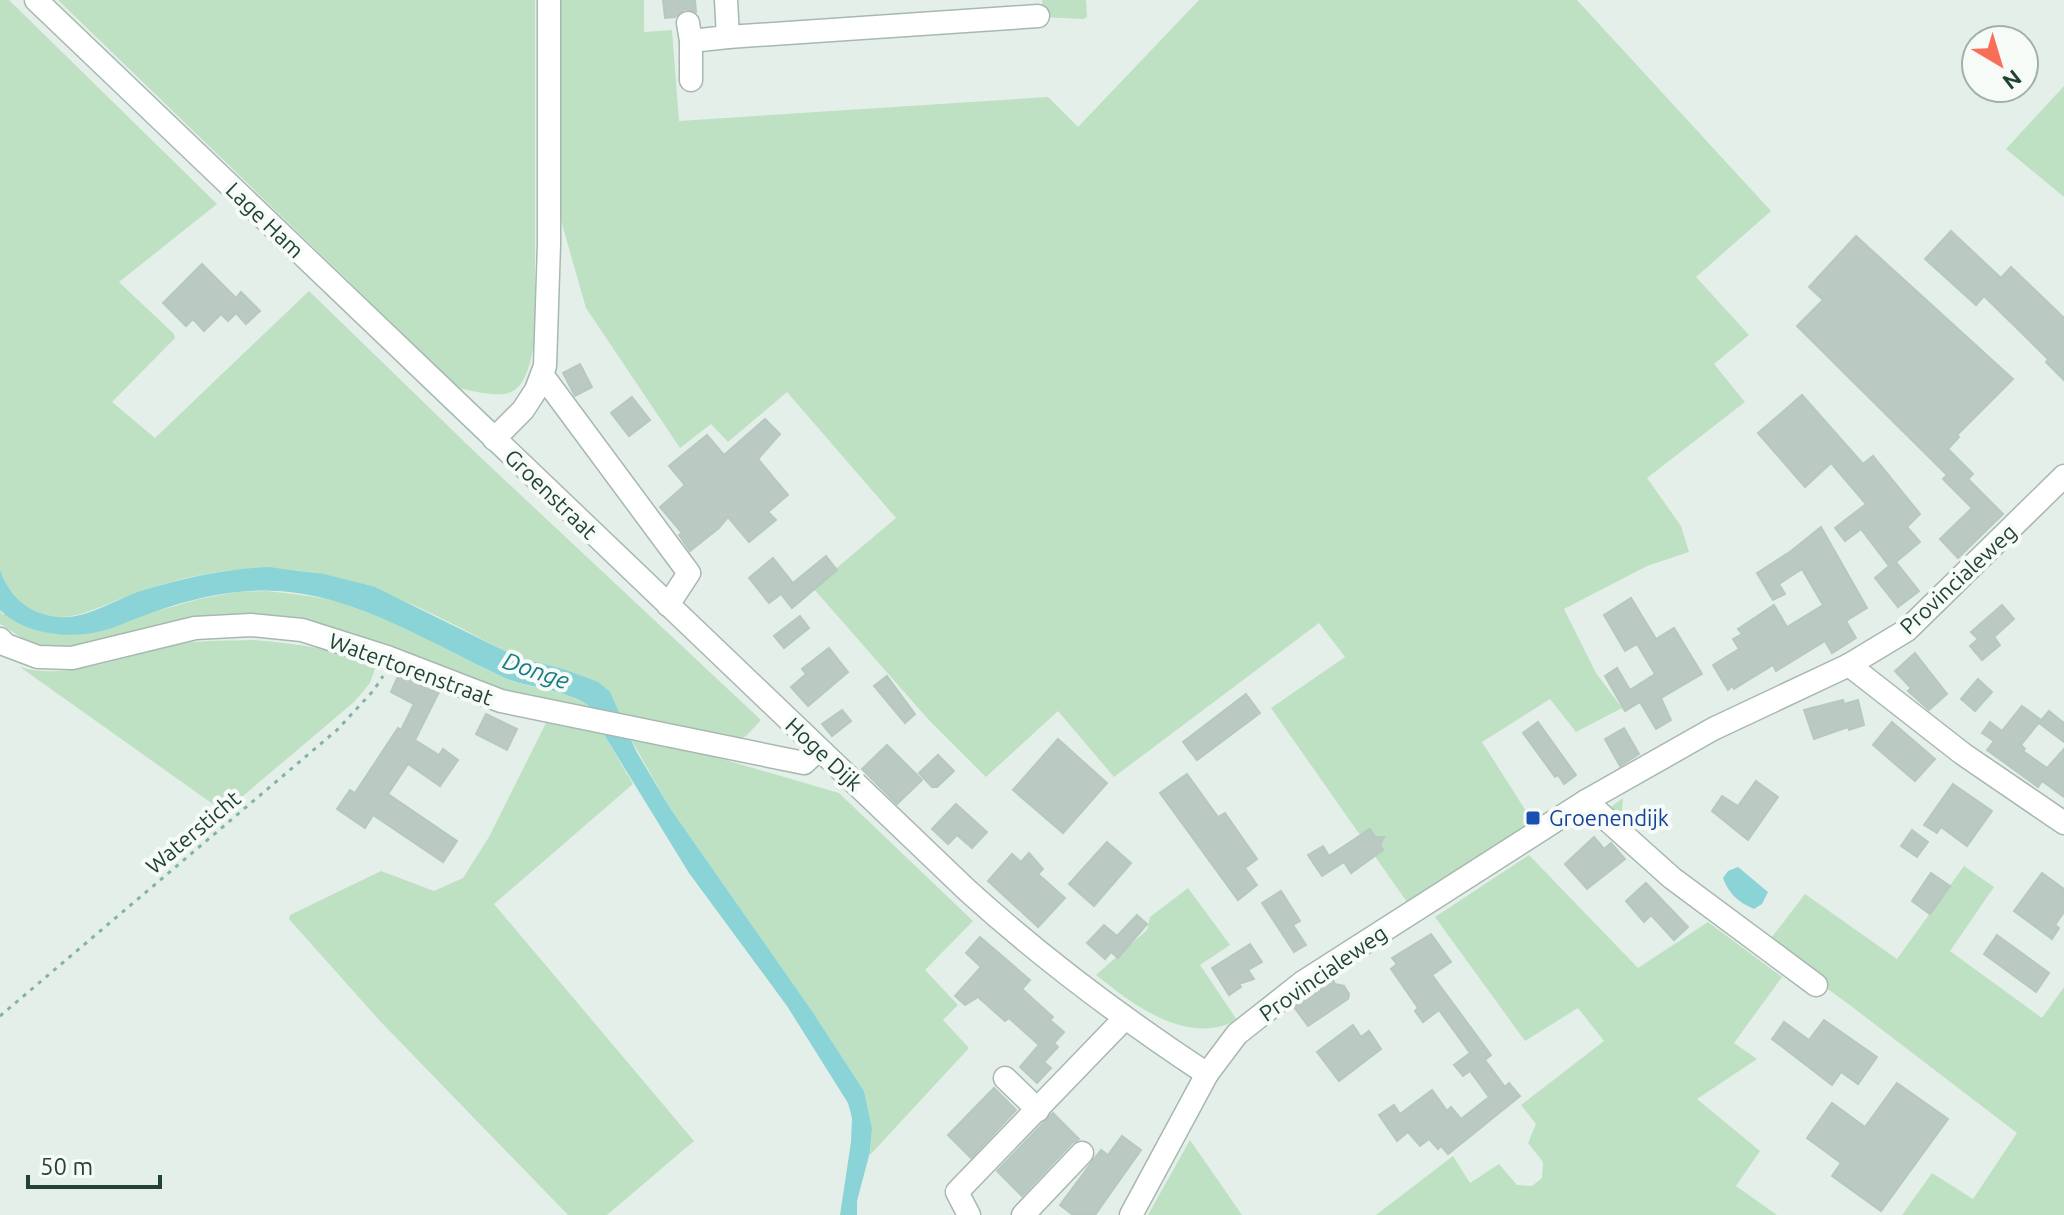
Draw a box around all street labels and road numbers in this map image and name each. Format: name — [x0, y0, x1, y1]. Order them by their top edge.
street label: Lage Ham — [221, 177, 309, 263]
street label: Groenstraat — [500, 444, 603, 544]
street label: Provincialeweg — [1894, 518, 2021, 639]
street label: Watertorenstraat — [326, 627, 497, 710]
street label: Hoge Dijk — [781, 712, 868, 795]
street label: Watersticht — [140, 785, 245, 878]
street label: Provincialeweg — [1254, 919, 1391, 1026]

